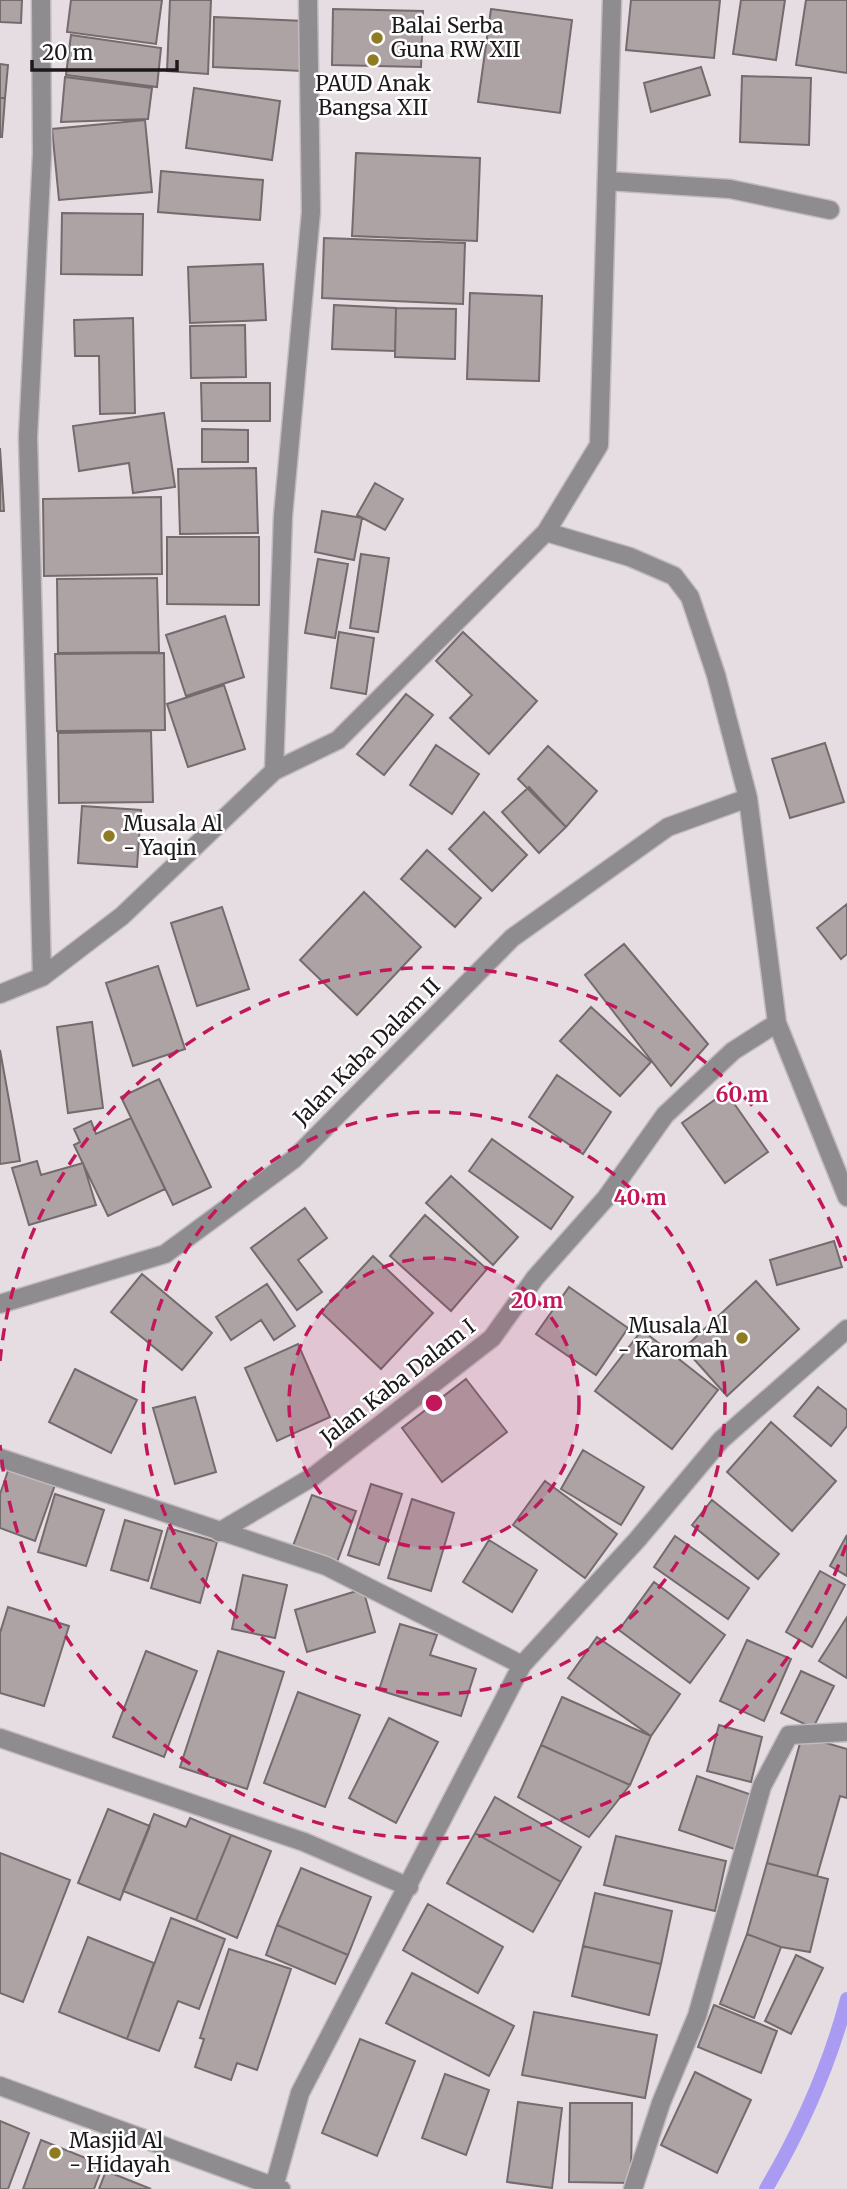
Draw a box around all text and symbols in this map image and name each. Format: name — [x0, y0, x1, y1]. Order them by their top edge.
place label: Balai Serba Guna RW XII — [391, 12, 520, 63]
scale bar — [32, 28, 177, 72]
marker: Balai Serba Guna RW XII — [369, 30, 385, 46]
text: 20 m — [42, 39, 94, 66]
marker: PAUD Anak Bangsa XII — [365, 52, 381, 68]
place label: PAUD Anak Bangsa XII — [315, 70, 431, 121]
place label: Musala Al - Yaqin — [123, 810, 223, 861]
marker: Musala Al - Yaqin — [101, 828, 117, 844]
street label: Jalan Kaba Dalam II — [287, 972, 446, 1132]
text: 60 m — [716, 1081, 768, 1108]
text: 40 m — [613, 1184, 667, 1211]
text: 20 m — [511, 1287, 563, 1314]
place label: Musala Al - Karomah — [617, 1312, 728, 1363]
street label: Jalan Kaba Dalam I — [314, 1313, 481, 1451]
marker: Musala Al - Karomah — [734, 1330, 750, 1346]
centre of rings — [422, 1391, 446, 1415]
place label: Masjid Al - Hidayah — [69, 2127, 171, 2178]
marker: Masjid Al - Hidayah — [47, 2145, 63, 2161]

